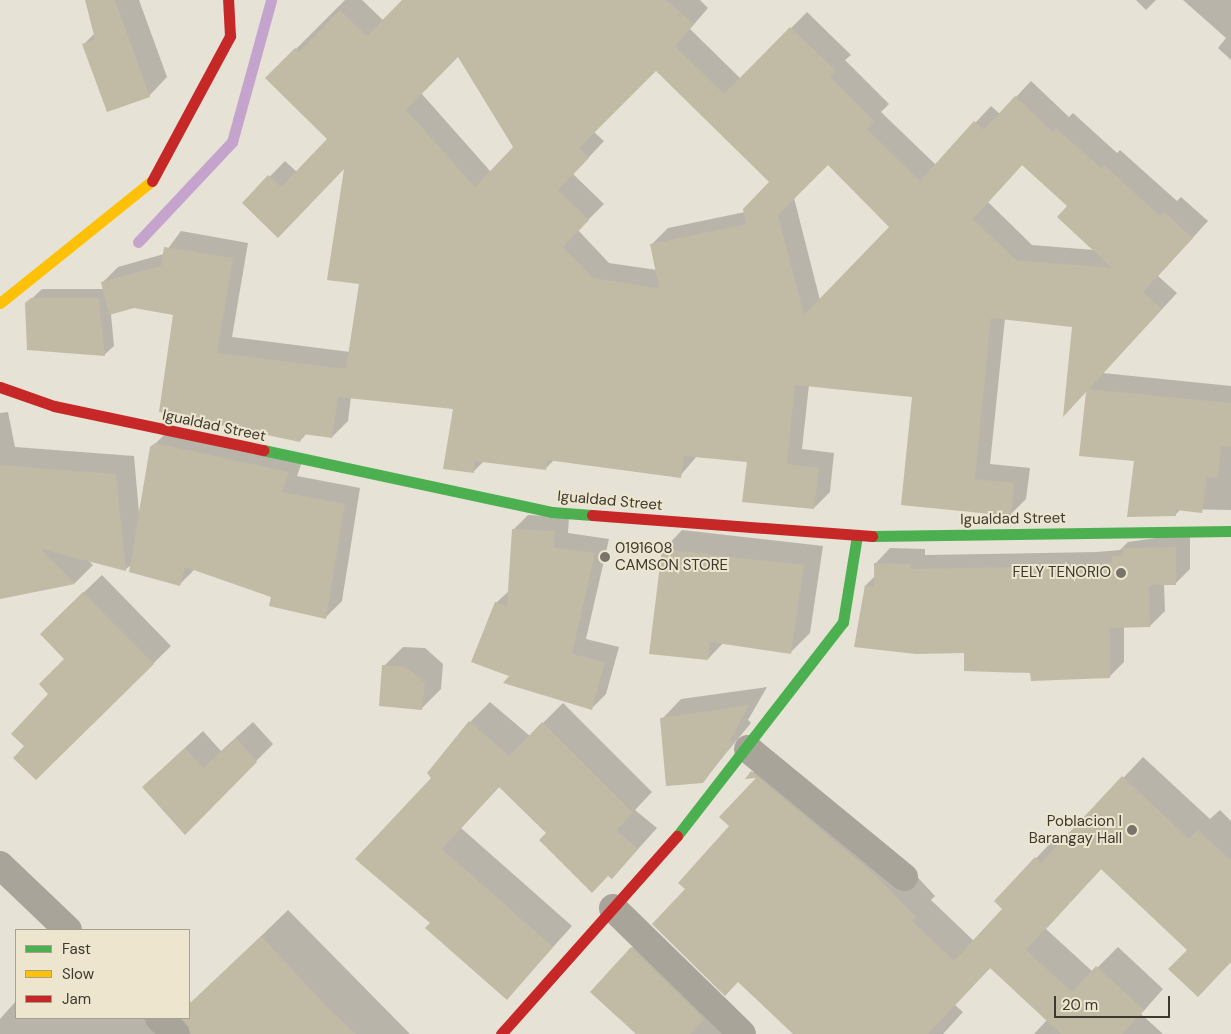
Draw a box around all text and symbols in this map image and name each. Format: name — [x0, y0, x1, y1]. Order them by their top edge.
street label: Igualdad Street — [161, 406, 267, 446]
street label: Igualdad Street — [557, 487, 663, 515]
street label: Igualdad Street — [960, 509, 1066, 529]
place label: 0191608 CAMSON STORE — [615, 539, 728, 574]
marker: 0191608 CAMSON STORE — [599, 551, 611, 563]
place label: FELY TENORIO — [1013, 564, 1111, 582]
marker: FELY TENORIO — [1115, 567, 1127, 579]
place label: Poblacion I Barangay Hall — [1029, 812, 1122, 847]
marker: Poblacion I Barangay Hall — [1126, 824, 1138, 836]
legend — [15, 929, 190, 1019]
text: Fast — [62, 939, 91, 959]
text: Slow — [62, 964, 94, 984]
scale bar — [1056, 986, 1172, 1018]
text: Jam — [62, 989, 91, 1009]
text: 20 m — [1062, 995, 1098, 1015]

